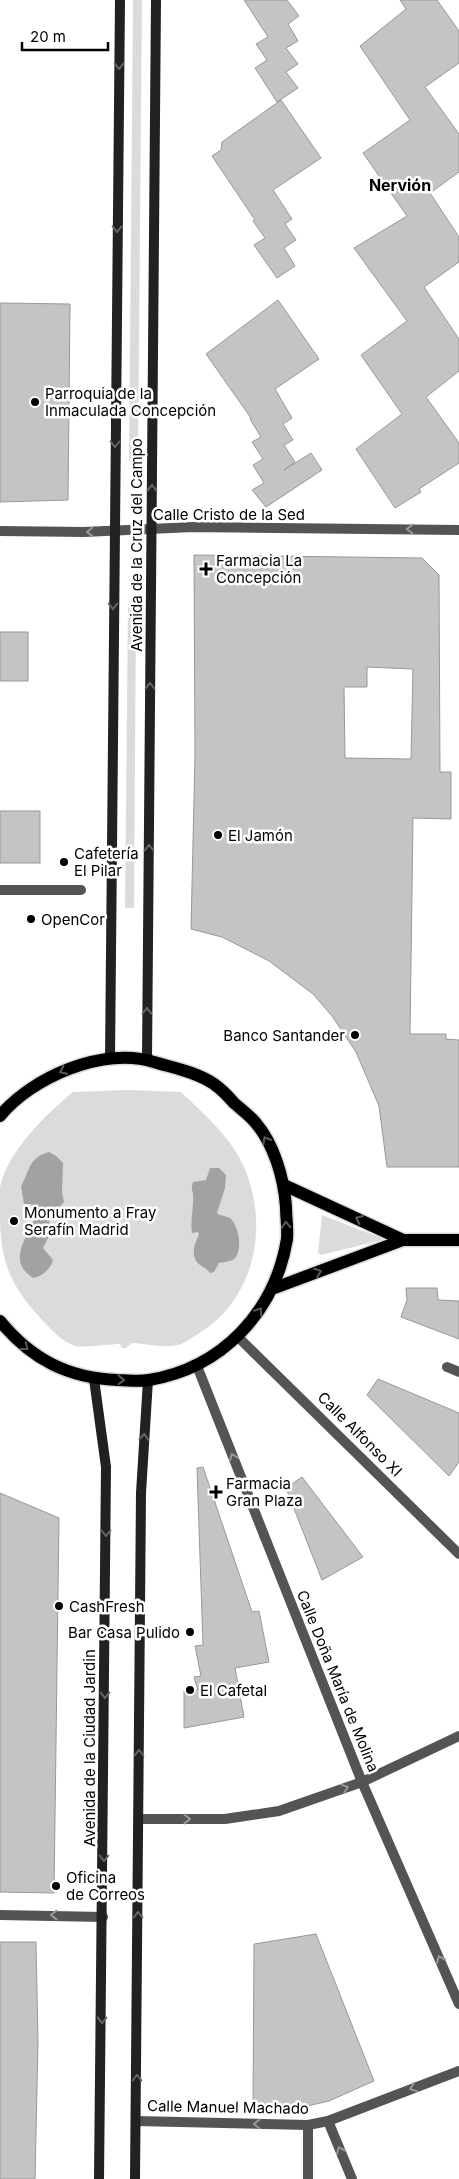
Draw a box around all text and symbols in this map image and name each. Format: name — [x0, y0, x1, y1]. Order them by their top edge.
scale bar — [22, 20, 109, 52]
text: 20 m — [30, 27, 66, 46]
one-way arrow — [114, 62, 124, 70]
district label: Nervión — [369, 175, 431, 195]
one-way arrow — [112, 225, 122, 233]
place label: Parroquia de la Inmaculada Concepción — [45, 384, 216, 420]
marker: Parroquia de la Inmaculada Concepción — [29, 396, 41, 408]
street label: Avenida de la Cruz del Campo — [127, 438, 146, 652]
one-way arrow — [109, 440, 120, 448]
one-way arrow — [146, 484, 157, 492]
street label: Calle Cristo de la Sed — [153, 505, 305, 524]
one-way arrow — [406, 524, 414, 534]
one-way arrow — [86, 527, 94, 537]
place label: Farmacia La Concepción — [216, 551, 302, 587]
marker: Farmacia La Concepción — [200, 563, 212, 575]
one-way arrow — [108, 602, 118, 610]
one-way arrow — [145, 681, 155, 689]
place label: El Jamón — [228, 826, 293, 845]
marker: El Jamón — [212, 829, 224, 841]
place label: Cafetería El Pilar — [74, 844, 139, 880]
one-way arrow — [144, 844, 154, 852]
marker: Cafetería El Pilar — [58, 856, 70, 868]
place label: OpenCor — [41, 910, 105, 929]
marker: OpenCor — [25, 913, 37, 925]
one-way arrow — [142, 1006, 152, 1014]
place label: Banco Santander — [223, 1026, 345, 1045]
marker: Banco Santander — [349, 1029, 361, 1041]
one-way arrow — [59, 1065, 68, 1075]
one-way arrow — [262, 1136, 272, 1145]
place label: Monumento a Fray Serafín Madrid — [24, 1203, 157, 1239]
marker: Monumento a Fray Serafín Madrid — [8, 1215, 20, 1227]
one-way arrow — [355, 1215, 364, 1225]
one-way arrow — [281, 1220, 292, 1228]
one-way arrow — [313, 1268, 322, 1278]
one-way arrow — [253, 1307, 262, 1317]
one-way arrow — [19, 1342, 28, 1350]
one-way arrow — [118, 1374, 126, 1385]
street label: Calle Alfonso XI — [314, 1388, 406, 1480]
one-way arrow — [139, 1432, 150, 1440]
one-way arrow — [229, 1453, 239, 1462]
place label: Farmacia Gran Plaza — [226, 1474, 303, 1510]
marker: Farmacia Gran Plaza — [210, 1486, 222, 1498]
one-way arrow — [101, 1530, 111, 1537]
street label: Calle Doña María de Molina — [293, 1587, 383, 1775]
place label: CashFresh — [69, 1597, 145, 1616]
marker: CashFresh — [53, 1600, 65, 1612]
place label: Bar Casa Pulido — [68, 1623, 180, 1642]
marker: Bar Casa Pulido — [184, 1626, 196, 1638]
street label: Avenida de la Ciudad Jardin — [80, 1649, 99, 1847]
place label: El Cafetal — [200, 1681, 267, 1700]
marker: El Cafetal — [184, 1684, 196, 1696]
one-way arrow — [100, 1692, 110, 1700]
one-way arrow — [134, 1749, 144, 1756]
one-way arrow — [341, 1784, 349, 1794]
one-way arrow — [184, 1814, 192, 1824]
one-way arrow — [98, 1854, 109, 1862]
place label: Oficina de Correos — [66, 1868, 145, 1904]
marker: Oficina de Correos — [50, 1880, 62, 1892]
one-way arrow — [50, 1910, 58, 1920]
one-way arrow — [133, 1911, 143, 1919]
one-way arrow — [435, 1955, 446, 1964]
one-way arrow — [96, 2017, 107, 2025]
one-way arrow — [132, 2074, 142, 2082]
one-way arrow — [410, 2083, 418, 2093]
street label: Calle Manuel Machado — [147, 2096, 309, 2118]
one-way arrow — [253, 2119, 261, 2129]
one-way arrow — [336, 2146, 347, 2155]

